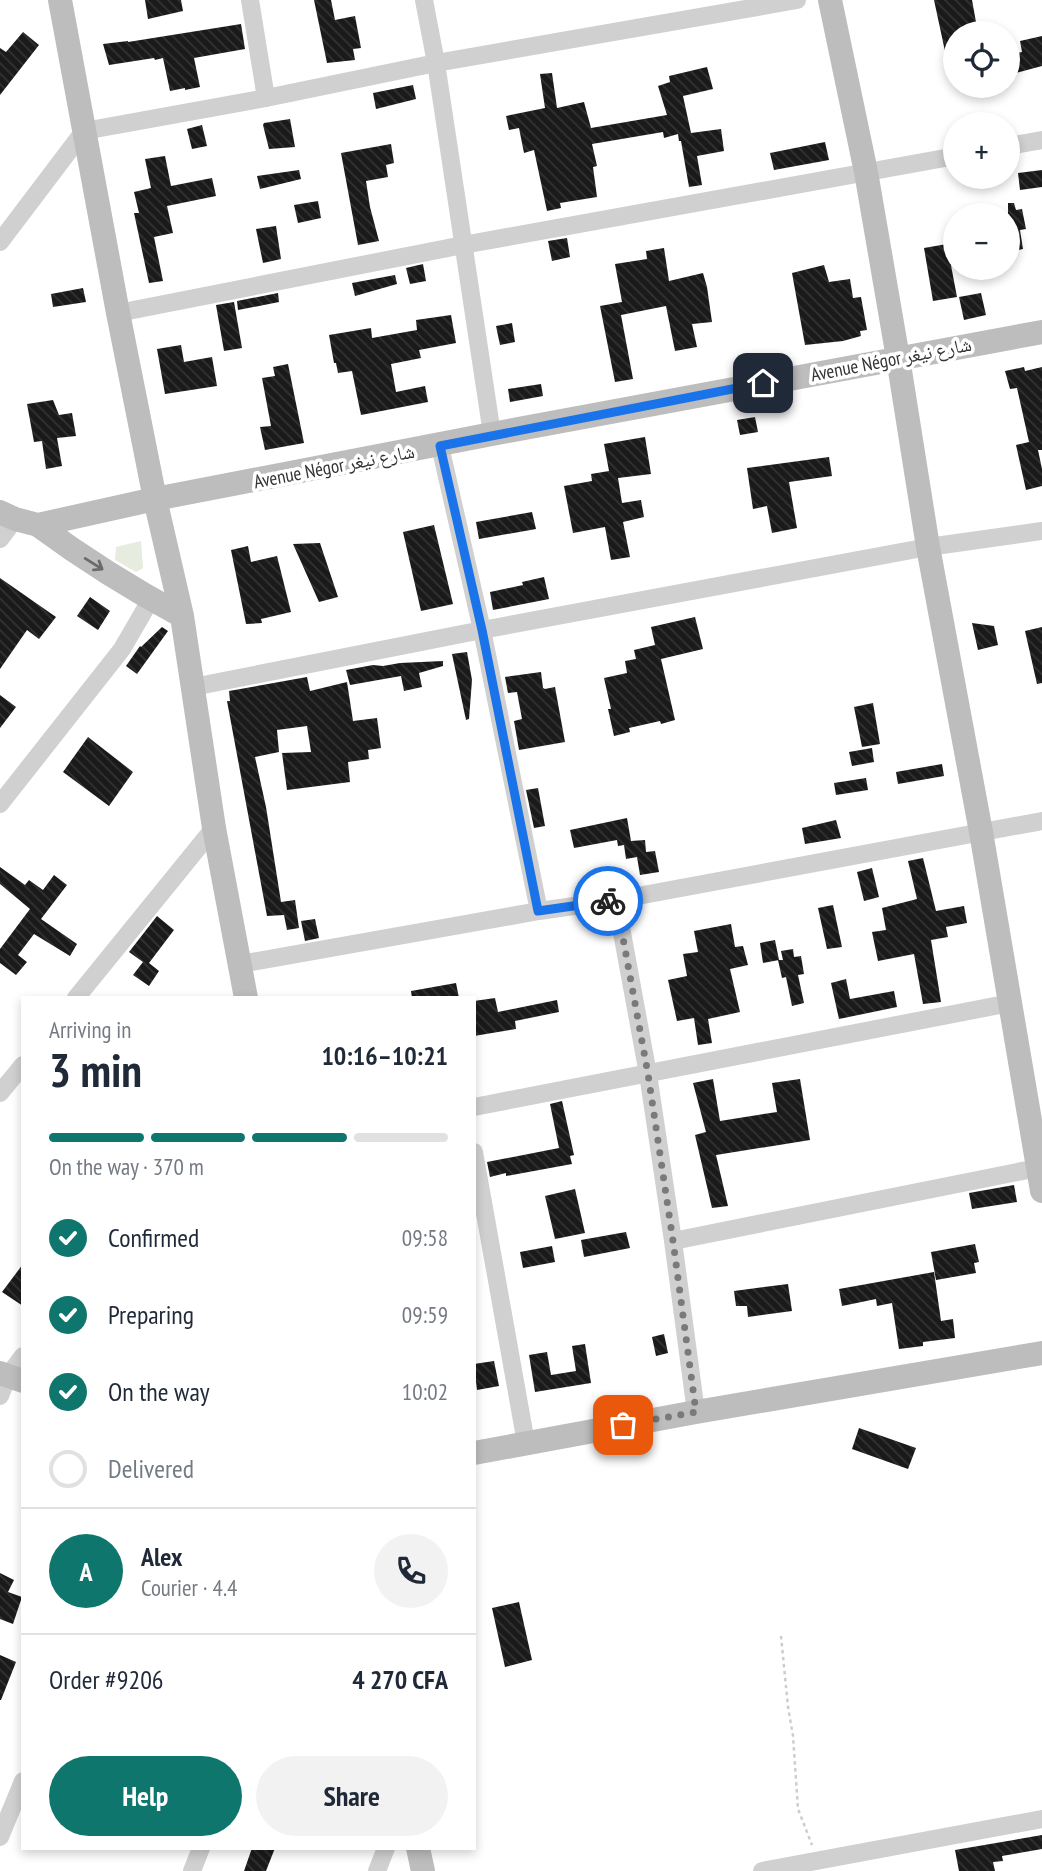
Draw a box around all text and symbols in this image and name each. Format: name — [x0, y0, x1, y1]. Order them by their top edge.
map controls — [943, 21, 1020, 280]
button: locate — [943, 21, 1020, 98]
button: + — [943, 112, 1020, 189]
button: − — [943, 203, 1020, 280]
street label: Avenue Négor شارع نيغر — [809, 332, 973, 386]
pin — [733, 353, 793, 413]
icon: home — [744, 364, 782, 402]
street label: Avenue Négor شارع نيغر — [252, 439, 416, 493]
one-way arrow — [84, 556, 103, 571]
courier — [573, 866, 643, 936]
icon: bike — [589, 882, 627, 920]
text: Arriving in — [49, 1015, 131, 1044]
text: 10:16–10:21 — [321, 1039, 448, 1072]
text: 3 min — [49, 1040, 142, 1100]
text: On the way · 370 m — [49, 1152, 204, 1181]
icon: check — [49, 1219, 87, 1257]
text: Confirmed — [108, 1221, 199, 1254]
text: 09:58 — [402, 1223, 448, 1252]
icon: check — [49, 1296, 87, 1334]
text: Preparing — [108, 1298, 194, 1331]
text: 09:59 — [402, 1300, 448, 1329]
icon: check — [49, 1373, 87, 1411]
text: On the way — [108, 1375, 210, 1408]
text: 10:02 — [402, 1377, 448, 1406]
pin — [593, 1395, 653, 1455]
icon: bag — [604, 1406, 642, 1444]
text: Delivered — [108, 1452, 194, 1485]
button: phone — [374, 1534, 448, 1608]
text: Alex — [141, 1540, 182, 1573]
text: A — [79, 1555, 93, 1588]
text: Courier · 4.4 — [141, 1573, 237, 1602]
text: Order #9206 — [49, 1663, 164, 1696]
text: 4 270 CFA — [352, 1663, 448, 1696]
button: Help — [49, 1756, 242, 1836]
button: Share — [256, 1756, 448, 1836]

